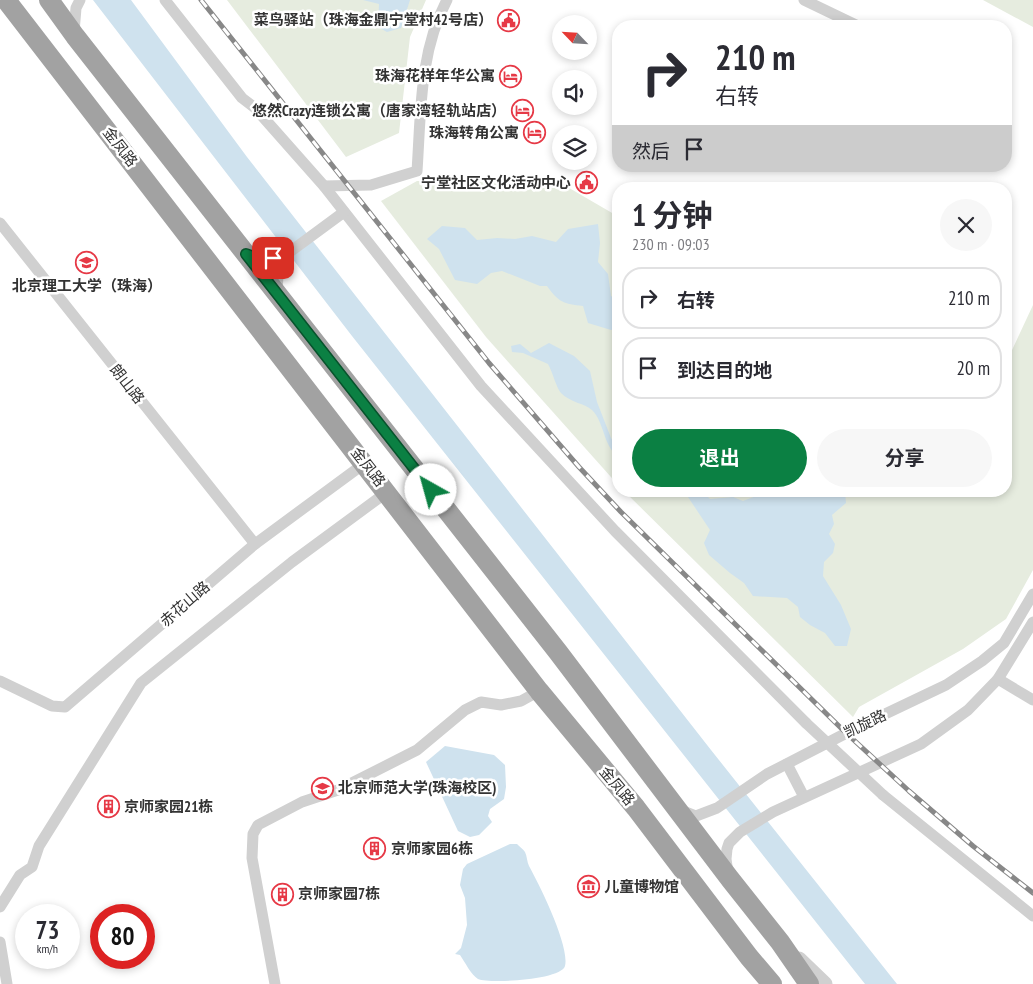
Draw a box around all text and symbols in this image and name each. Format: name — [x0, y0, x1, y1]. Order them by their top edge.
public building icon: 菜鸟驿站（珠海金鼎宁堂村42号店） — [497, 8, 521, 32]
place label: 菜鸟驿站（珠海金鼎宁堂村42号店） — [254, 10, 493, 29]
north arrow — [552, 15, 598, 60]
map controls — [552, 15, 597, 170]
text: 210 m — [715, 34, 796, 80]
icon: right — [632, 40, 697, 105]
hotel icon: 珠海花样年华公寓 — [499, 64, 523, 88]
place label: 珠海花样年华公寓 — [375, 66, 495, 85]
button: sound — [552, 70, 597, 115]
text: 右转 — [715, 82, 759, 110]
hotel icon: 悠然Crazy连锁公寓（唐家湾轻轨站店） — [510, 99, 534, 123]
place label: 悠然Crazy连锁公寓（唐家湾轻轨站店） — [252, 101, 506, 120]
hotel icon: 珠海转角公寓 — [523, 121, 547, 145]
street label: 金凤路 — [99, 123, 142, 170]
place label: 珠海转角公寓 — [429, 123, 519, 142]
button: layers — [552, 125, 597, 170]
icon: arrive — [680, 135, 708, 163]
text: 然后 — [632, 139, 670, 163]
public building icon: 宁堂社区文化活动中心 — [575, 171, 599, 195]
place label: 宁堂社区文化活动中心 — [421, 173, 571, 192]
text: 1 分钟 — [632, 195, 713, 234]
button: close — [940, 199, 992, 251]
text: 230 m · 09:03 — [632, 234, 710, 254]
pin — [252, 237, 294, 279]
icon: arrive — [259, 244, 287, 272]
school or university icon: 北京理工大学（珠海） — [75, 251, 99, 275]
place label: 北京理工大学（珠海） — [12, 276, 162, 295]
icon: right — [634, 284, 662, 312]
text: 210 m — [948, 286, 990, 310]
text: 右转 — [677, 288, 715, 312]
icon: arrive — [634, 354, 662, 382]
text: 20 m — [957, 356, 990, 380]
text: 到达目的地 — [677, 358, 772, 382]
street label: 朗山路 — [106, 360, 149, 407]
button: 退出 — [632, 429, 807, 487]
button: 分享 — [817, 429, 992, 487]
street label: 金凤路 — [347, 443, 390, 490]
position arrow — [404, 463, 456, 515]
street label: 赤花山路 — [156, 577, 214, 630]
street label: 凯旋路 — [840, 705, 889, 742]
street label: 金凤路 — [596, 762, 639, 809]
school or university icon: 北京师范大学(珠海校区) — [310, 776, 334, 800]
place label: 北京师范大学(珠海校区) — [338, 778, 496, 797]
building icon: 京师家园21栋 — [96, 795, 120, 819]
place label: 京师家园21栋 — [124, 797, 213, 816]
building icon: 京师家园6栋 — [363, 837, 387, 861]
place label: 京师家园6栋 — [391, 839, 473, 858]
museum icon: 儿童博物馆 — [576, 875, 600, 899]
place label: 儿童博物馆 — [604, 877, 679, 896]
building icon: 京师家园7栋 — [270, 882, 294, 906]
place label: 京师家园7栋 — [298, 884, 380, 903]
speed limit sign: 80 — [90, 904, 155, 969]
text: 73 — [36, 914, 59, 946]
text: km/h — [37, 941, 58, 956]

